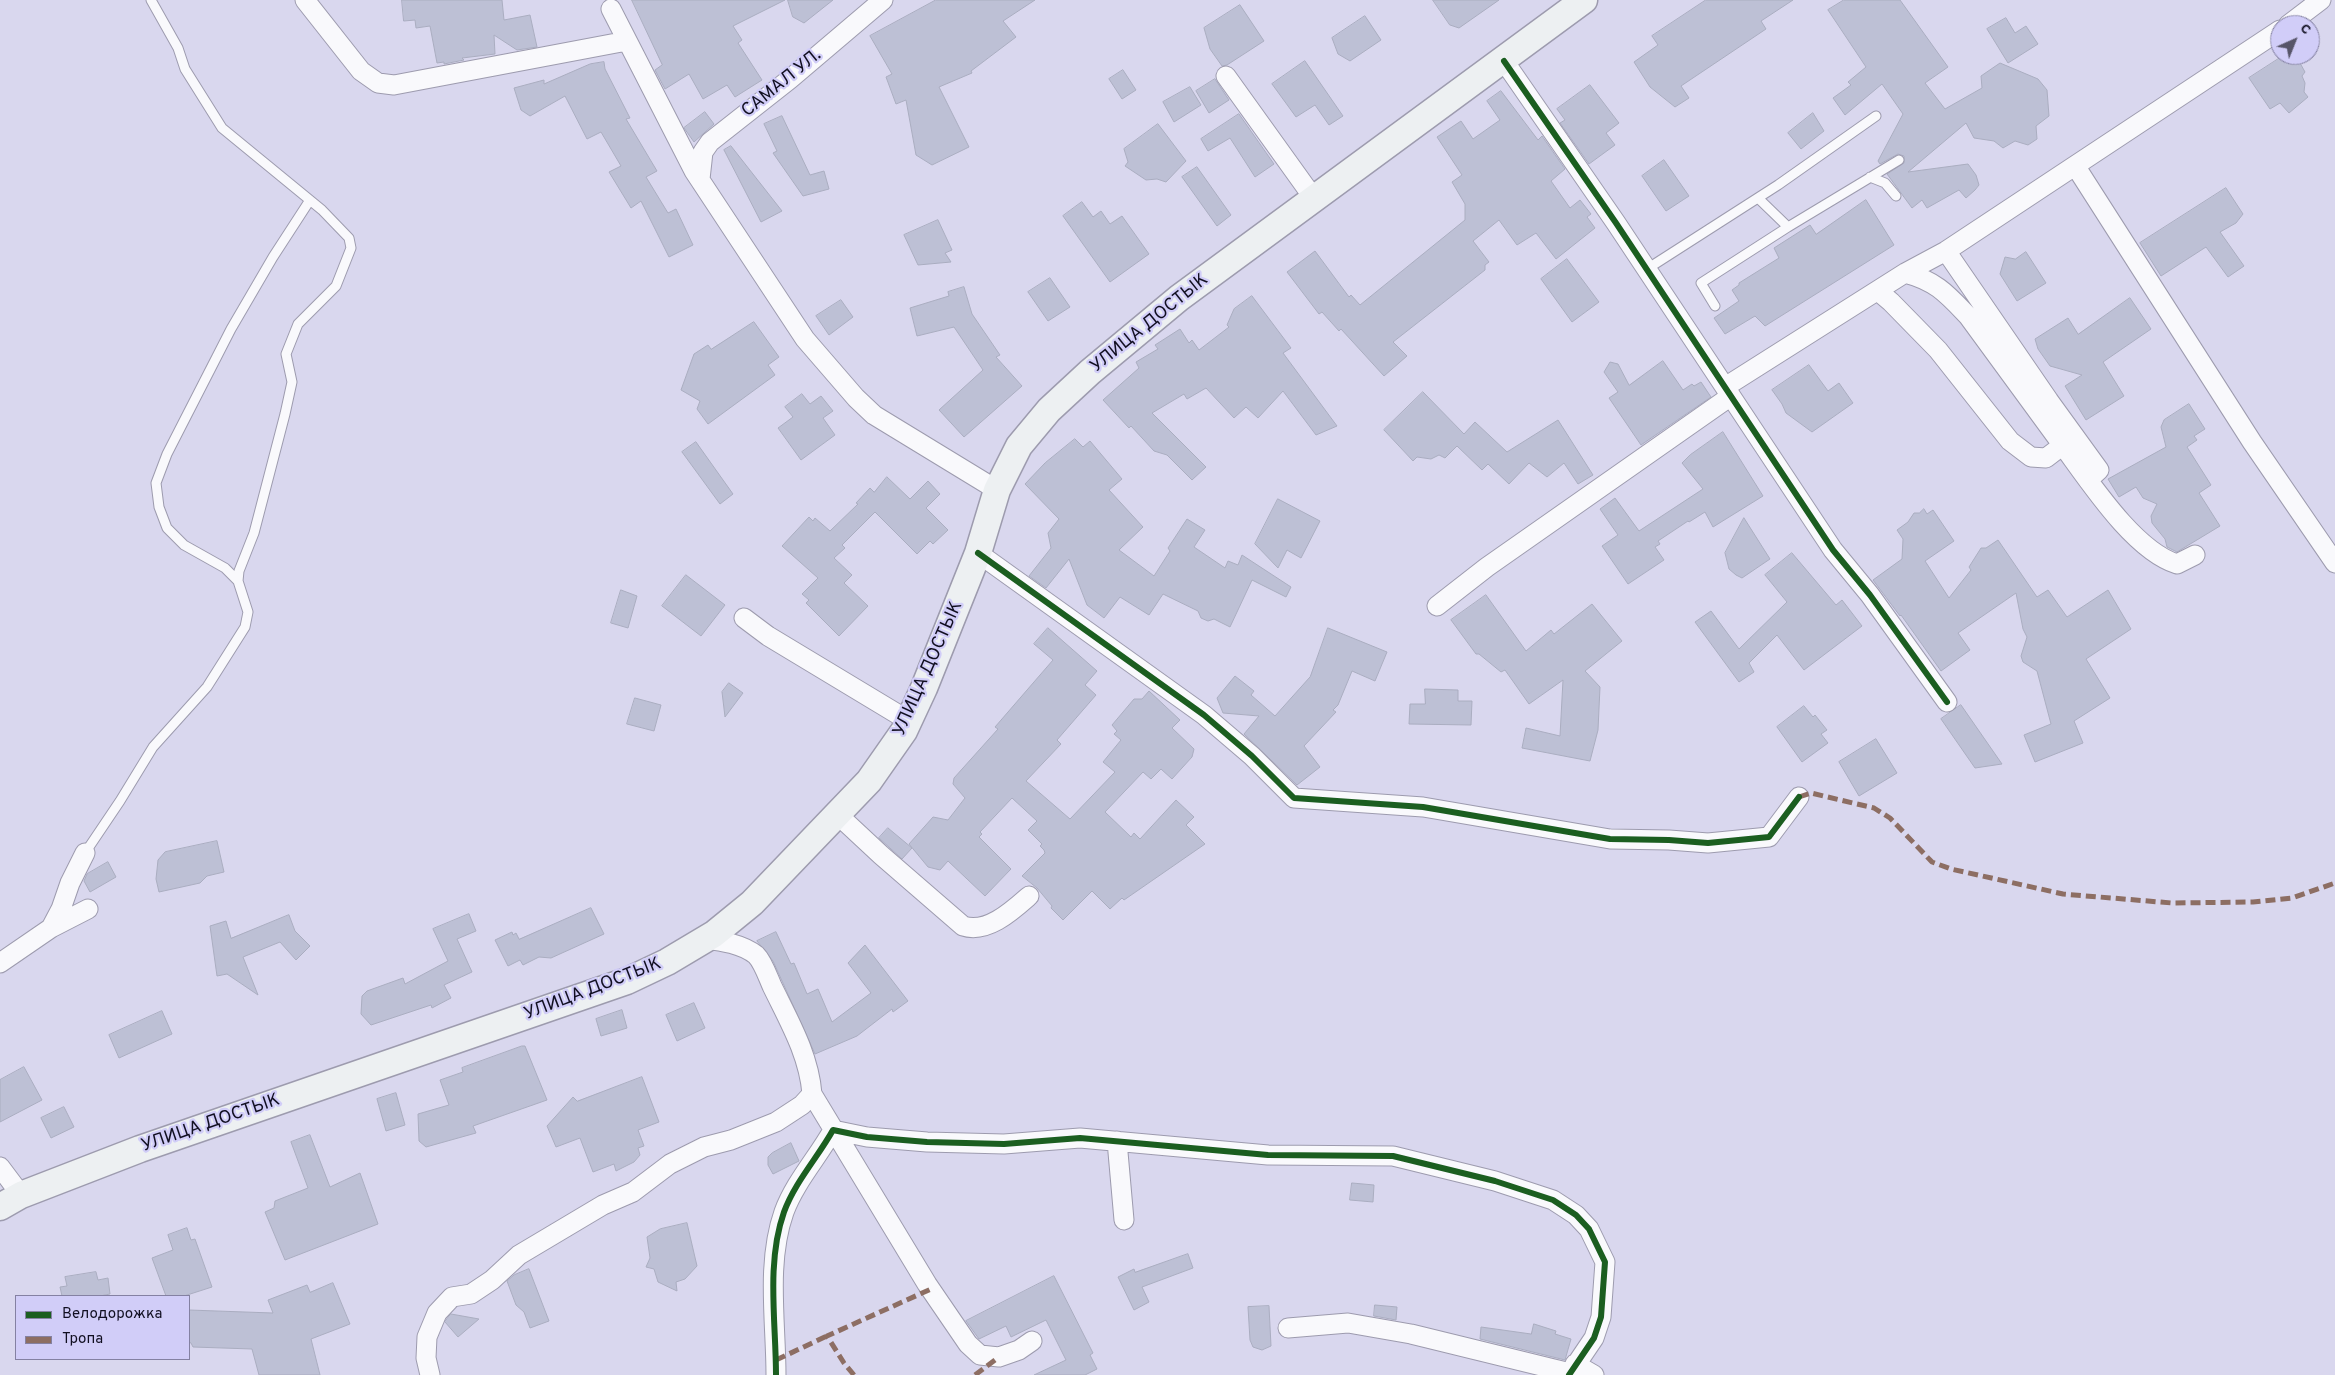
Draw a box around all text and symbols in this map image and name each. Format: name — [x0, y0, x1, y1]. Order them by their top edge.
north arrow — [2270, 15, 2320, 65]
text: С — [2296, 20, 2314, 39]
street label: САМАЛ УЛ. — [738, 45, 826, 123]
street label: УЛИЦА ДОСТЫК — [1087, 270, 1213, 378]
street label: УЛИЦА ДОСТЫК — [890, 598, 968, 740]
street label: УЛИЦА ДОСТЫК — [521, 954, 665, 1026]
street label: УЛИЦА ДОСТЫК — [139, 1090, 283, 1158]
legend — [15, 1295, 190, 1360]
text: Велодорожка — [62, 1305, 162, 1324]
text: Тропа — [62, 1330, 103, 1349]

